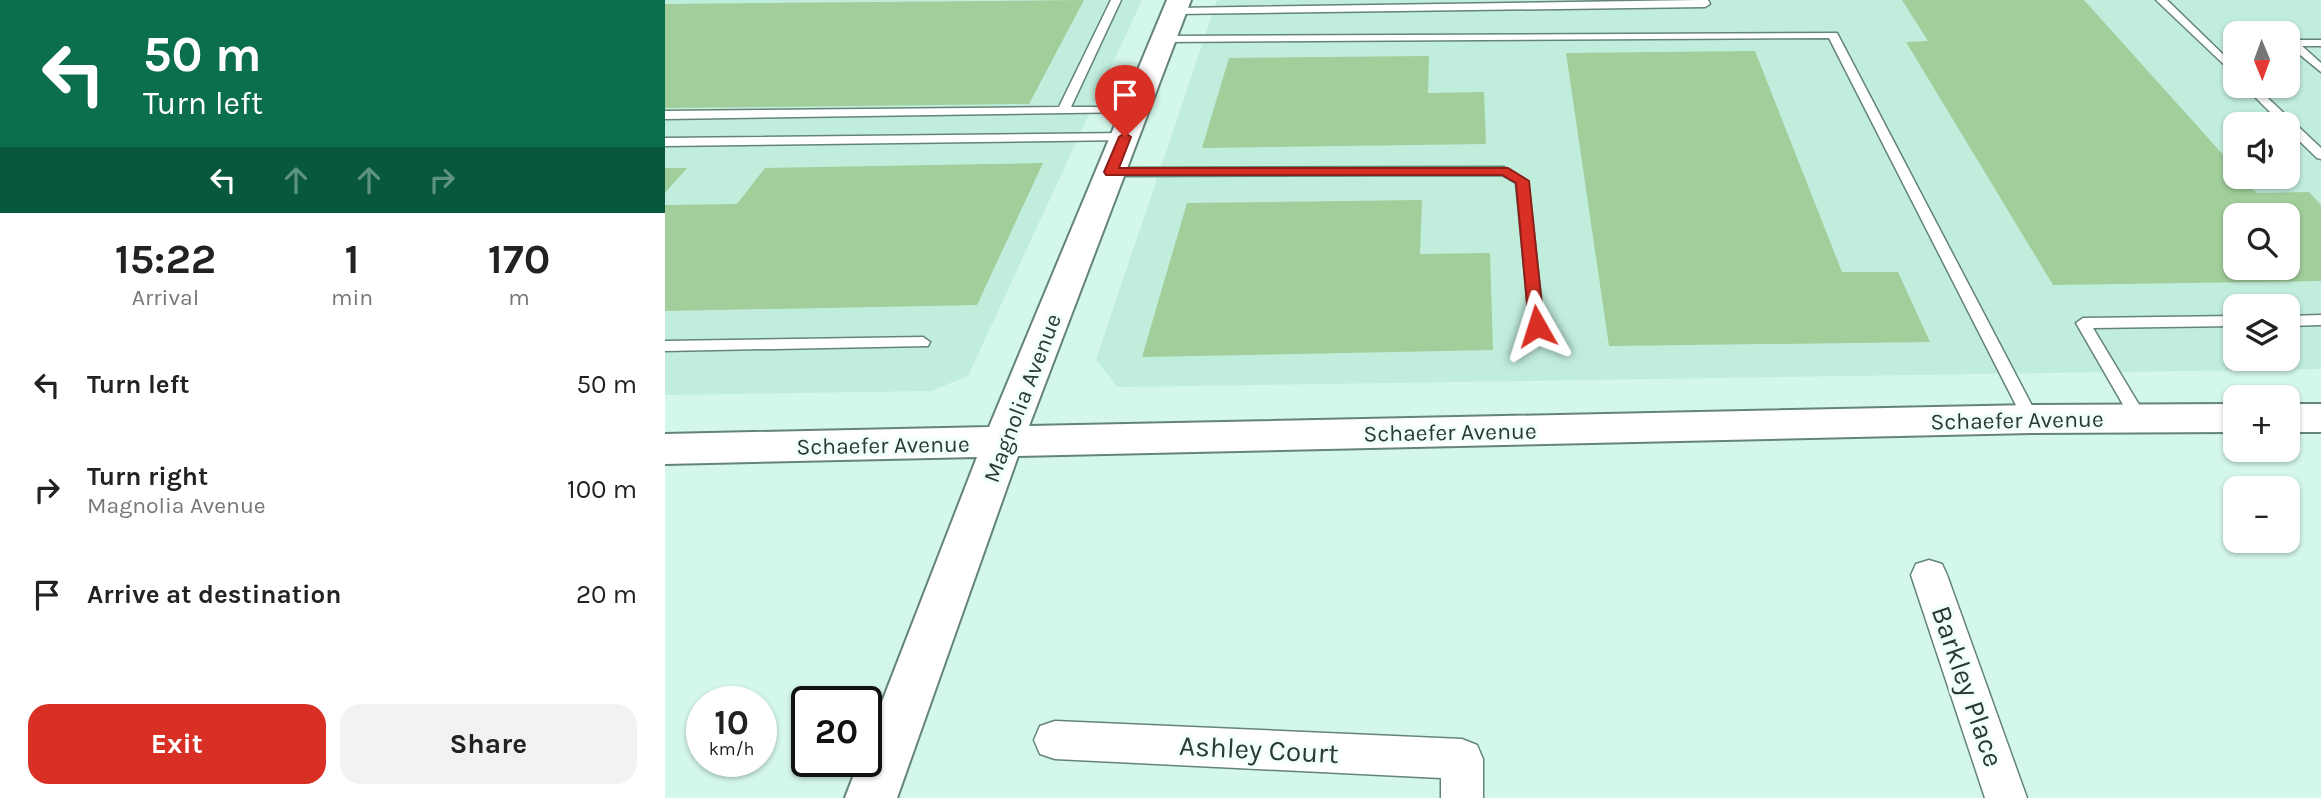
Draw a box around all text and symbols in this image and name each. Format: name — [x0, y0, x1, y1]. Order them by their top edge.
north arrow — [2223, 21, 2299, 98]
map controls — [2223, 21, 2300, 553]
text: 50 m — [143, 26, 261, 83]
icon: left — [28, 28, 119, 119]
pin — [1095, 65, 1155, 137]
icon: arrive — [1106, 76, 1144, 114]
text: Turn left — [143, 85, 263, 122]
button: sound — [2223, 112, 2300, 189]
icon: left — [204, 161, 242, 199]
icon: ahead — [277, 161, 315, 199]
icon: ahead — [350, 161, 388, 199]
icon: right — [423, 161, 461, 199]
button: search — [2223, 203, 2300, 280]
text: 15:22 — [115, 234, 216, 284]
text: 1 — [345, 234, 360, 284]
text: 170 — [488, 234, 550, 284]
text: Arrival — [132, 284, 199, 311]
text: min — [331, 284, 373, 311]
text: m — [508, 284, 530, 311]
position arrow — [1500, 289, 1574, 363]
button: layers — [2223, 294, 2300, 371]
street label: Magnolia Avenue — [978, 310, 1067, 486]
icon: left — [28, 366, 66, 404]
text: Turn left — [87, 369, 189, 400]
text: 50 m — [576, 369, 637, 400]
button: + — [2223, 385, 2300, 462]
street label: Schaefer Avenue — [1930, 405, 2104, 436]
street label: Schaefer Avenue — [1363, 417, 1537, 448]
street label: Schaefer Avenue — [796, 430, 970, 461]
text: Turn right — [87, 461, 208, 492]
icon: right — [28, 471, 66, 509]
text: 100 m — [567, 474, 637, 505]
button: − — [2223, 476, 2300, 553]
text: Magnolia Avenue — [87, 492, 266, 519]
icon: arrive — [28, 576, 66, 614]
text: Arrive at destination — [87, 579, 341, 610]
text: 20 m — [576, 579, 637, 610]
street label: Barkley Place — [1925, 601, 2011, 771]
speed limit sign: 20 — [791, 686, 882, 777]
text: 10 — [714, 702, 749, 743]
button: Exit — [28, 704, 326, 784]
button: Share — [340, 704, 637, 784]
street label: Ashley Court — [1178, 729, 1340, 770]
text: km/h — [709, 738, 754, 760]

